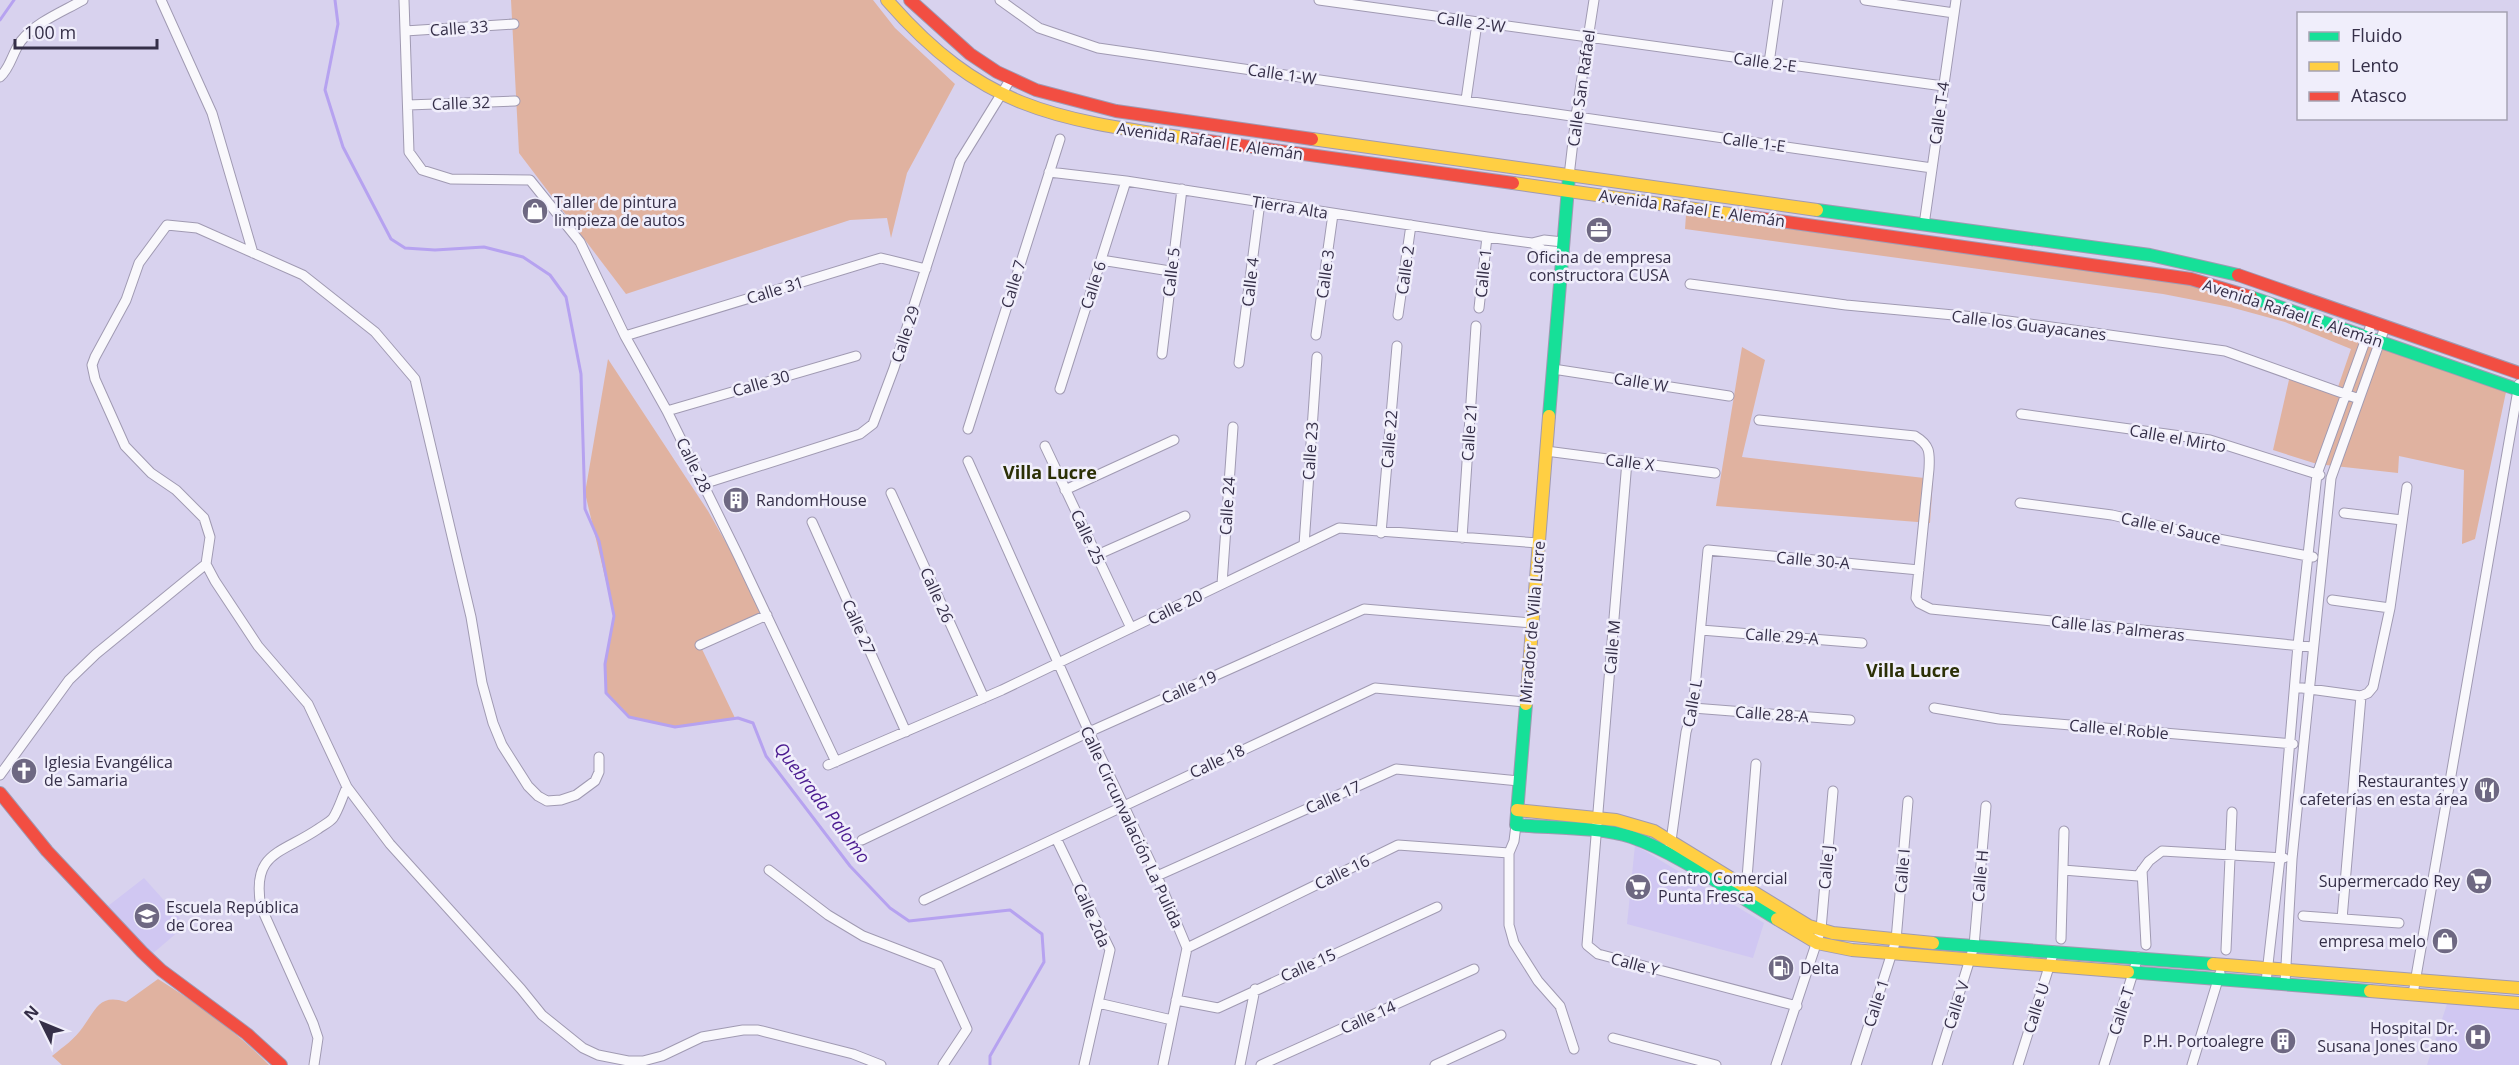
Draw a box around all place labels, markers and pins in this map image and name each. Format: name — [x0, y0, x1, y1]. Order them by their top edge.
place label: Taller de pintura limpieza de autos — [554, 191, 685, 231]
shop icon: Taller de pintura limpieza de autos — [520, 196, 550, 226]
office icon: Oficina de empresa constructora CUSA — [1584, 215, 1614, 245]
place label: Oficina de empresa constructora CUSA — [1527, 246, 1671, 286]
building icon: RandomHouse — [721, 485, 751, 515]
place label: RandomHouse — [756, 489, 867, 511]
place label: Iglesia Evangélica de Samaria — [44, 751, 173, 791]
church icon: Iglesia Evangélica de Samaria — [9, 756, 39, 786]
place label: Restaurantes y cafeterías en esta área — [2300, 770, 2469, 810]
restaurant icon: Restaurantes y cafeterías en esta área — [2472, 775, 2502, 805]
supermarket icon: Supermercado Rey — [2464, 866, 2494, 896]
place label: Centro Comercial Punta Fresca — [1658, 867, 1788, 907]
place label: Supermercado Rey — [2319, 870, 2461, 892]
supermarket icon: Centro Comercial Punta Fresca — [1623, 872, 1653, 902]
place label: Escuela República de Corea — [166, 896, 299, 936]
school or university icon: Escuela República de Corea — [132, 901, 162, 931]
shop icon: empresa melo — [2430, 926, 2460, 956]
place label: empresa melo — [2319, 930, 2426, 952]
fuel station icon: Delta — [1766, 953, 1796, 983]
place label: Delta — [1800, 957, 1839, 979]
place label: Hospital Dr. Susana Jones Cano — [2317, 1017, 2458, 1057]
hospital icon: Hospital Dr. Susana Jones Cano — [2463, 1022, 2493, 1052]
building icon: P.H. Portoalegre — [2268, 1026, 2298, 1056]
place label: P.H. Portoalegre — [2143, 1030, 2264, 1052]

